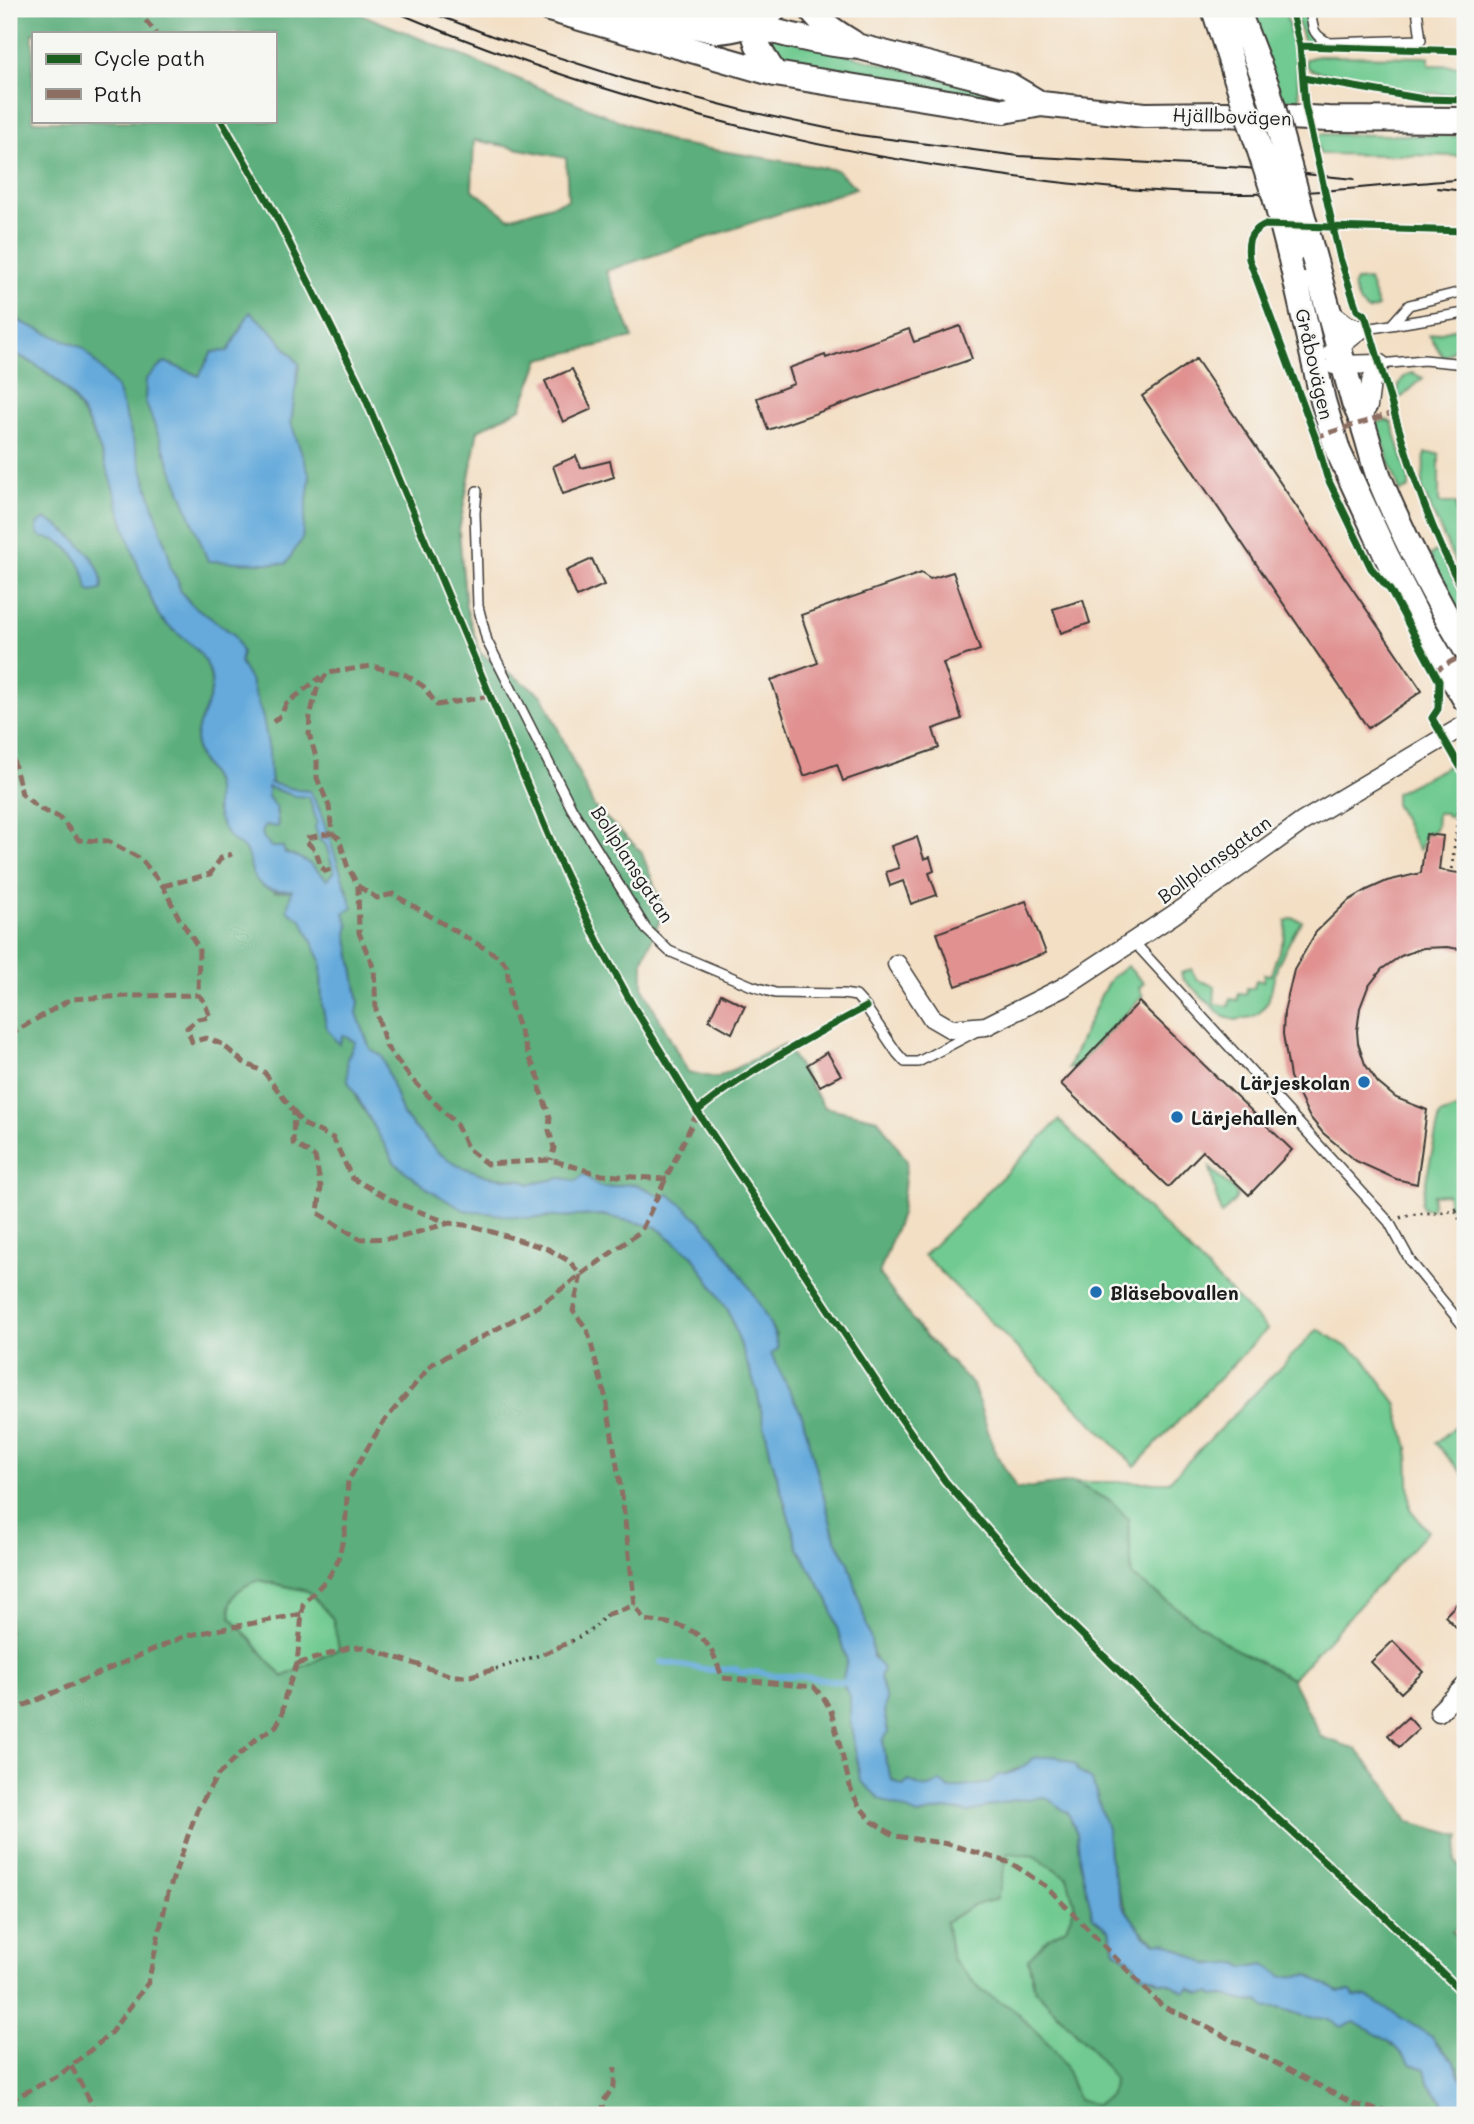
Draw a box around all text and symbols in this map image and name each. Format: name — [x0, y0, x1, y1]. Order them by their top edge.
legend — [32, 32, 276, 122]
text: Cycle path — [94, 44, 204, 71]
text: Path — [94, 80, 141, 107]
street label: Hjällbovägen — [1172, 101, 1292, 131]
street label: Gråbovägen — [1290, 306, 1340, 422]
street label: Bollplansgatan — [586, 801, 680, 927]
street label: Bollplansgatan — [1152, 809, 1276, 909]
place label: Lärjeskolan — [1240, 1070, 1350, 1095]
marker: Lärjeskolan — [1356, 1074, 1372, 1090]
place label: Lärjehallen — [1191, 1105, 1297, 1130]
marker: Lärjehallen — [1169, 1109, 1185, 1125]
place label: Bläsebovallen — [1110, 1280, 1239, 1305]
marker: Bläsebovallen — [1088, 1284, 1104, 1300]

